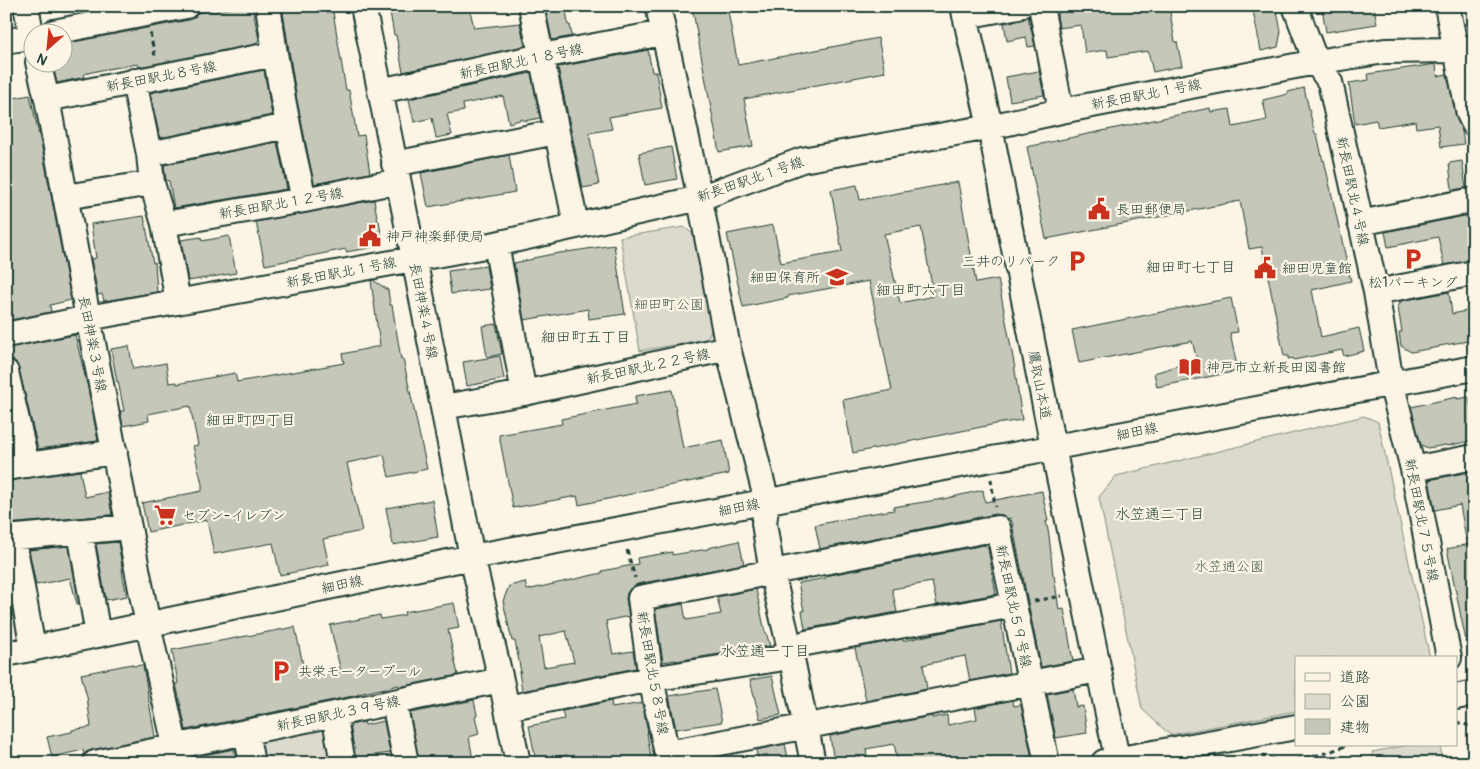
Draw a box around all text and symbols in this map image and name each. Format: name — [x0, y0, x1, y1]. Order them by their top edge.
north arrow — [22, 22, 72, 72]
street label: 新長田駅北１８号線 — [458, 40, 584, 83]
text: N — [34, 49, 50, 69]
street label: 新長田駅北８号線 — [105, 57, 218, 96]
street label: 新長田駅北１号線 — [1090, 75, 1203, 114]
street label: 新長田駅北４号線 — [1333, 135, 1372, 248]
street label: 新長田駅北１号線 — [694, 153, 806, 206]
street label: 新長田駅北１２号線 — [218, 184, 345, 223]
public building icon: 長田郵便局 — [1086, 196, 1112, 222]
place label: 長田郵便局 — [1116, 201, 1186, 218]
public building icon: 神戸神楽郵便局 — [357, 223, 383, 249]
place label: 神戸神楽郵便局 — [386, 228, 484, 245]
parking icon: 松1パーキング — [1400, 246, 1426, 272]
parking icon: 三井のリパーク — [1064, 248, 1090, 274]
street label: 新長田駅北１号線 — [285, 253, 398, 292]
place label: 三井のリパーク — [962, 253, 1060, 270]
public building icon: 細田児童館 — [1252, 255, 1278, 281]
district label: 細田町七丁目 — [1146, 258, 1236, 277]
place label: 細田児童館 — [1282, 260, 1352, 277]
street label: 長田神楽４号線 — [406, 261, 441, 361]
school or university icon: 細田保育所 — [824, 264, 850, 290]
place label: 細田保育所 — [750, 269, 820, 286]
place label: 松1パーキング — [1368, 274, 1458, 291]
district label: 細田町六丁目 — [876, 281, 966, 300]
street label: 長田神楽３号線 — [75, 294, 110, 394]
park label: 細田町公園 — [634, 296, 704, 313]
district label: 細田町五丁目 — [541, 328, 631, 347]
street label: 新長田駅北２２号線 — [585, 345, 711, 388]
street label: 鷹取山本道 — [1024, 349, 1055, 421]
library icon: 神戸市立新長田図書館 — [1177, 354, 1203, 380]
place label: 神戸市立新長田図書館 — [1206, 359, 1346, 376]
district label: 細田町四丁目 — [206, 411, 296, 430]
street label: 細田線 — [1115, 419, 1159, 444]
street label: 新長田駅北７５号線 — [1401, 457, 1442, 584]
street label: 細田線 — [717, 495, 761, 520]
supermarket icon: セブン-イレブン — [152, 502, 178, 528]
district label: 水笠通二丁目 — [1115, 505, 1205, 524]
place label: セブン-イレブン — [182, 507, 286, 524]
street label: 新長田駅北５９号線 — [992, 543, 1035, 669]
park label: 水笠通公園 — [1194, 558, 1264, 575]
street label: 細田線 — [320, 572, 364, 597]
street label: 新長田駅北５８号線 — [633, 610, 672, 737]
district label: 水笠通一丁目 — [720, 642, 810, 661]
legend — [1295, 656, 1458, 746]
parking icon: 共栄モータープール — [268, 658, 294, 684]
place label: 共栄モータープール — [298, 663, 421, 680]
text: 道路 — [1340, 668, 1370, 687]
street label: 新長田駅北３９号線 — [275, 692, 401, 735]
text: 公園 — [1340, 692, 1370, 711]
text: 建物 — [1340, 718, 1370, 737]

